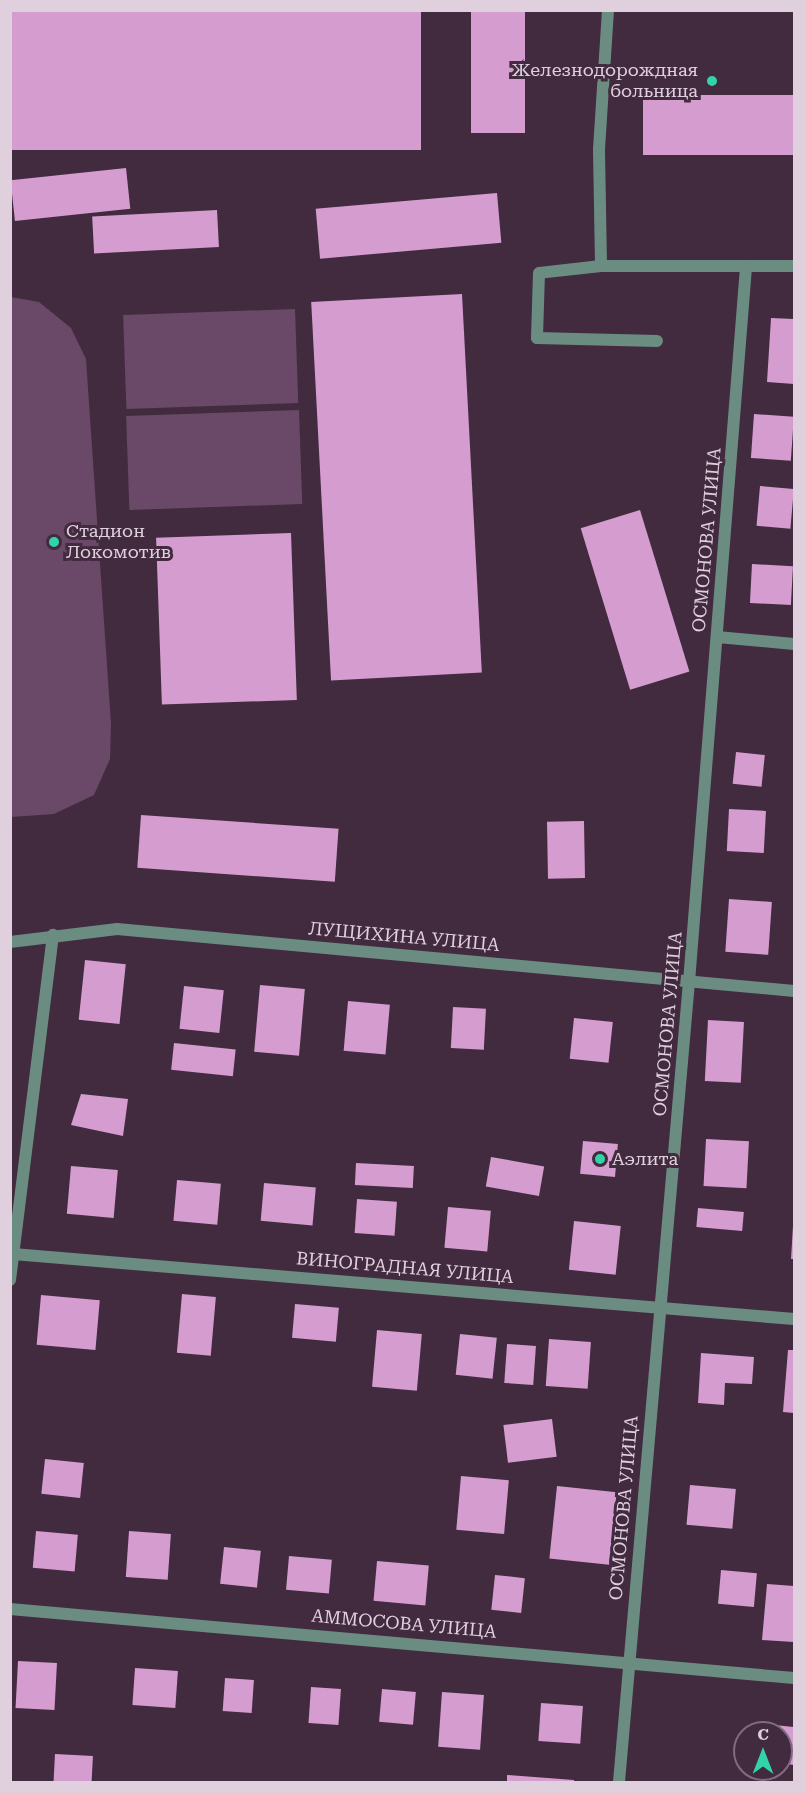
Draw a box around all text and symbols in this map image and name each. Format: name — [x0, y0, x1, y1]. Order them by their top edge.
place label: Железнодорождная больница — [512, 60, 698, 103]
marker: Железнодорождная больница — [703, 72, 721, 90]
street label: ОСМОНОВА УЛИЦА — [688, 447, 726, 633]
place label: Стадион Локомотив — [66, 521, 171, 564]
marker: Стадион Локомотив — [47, 535, 61, 549]
street label: ЛУЩИХИНА УЛИЦА — [308, 918, 500, 956]
street label: ОСМОНОВА УЛИЦА — [649, 931, 687, 1117]
place label: Аэлита — [612, 1148, 678, 1170]
marker: Аэлита — [593, 1152, 607, 1166]
street label: ВИНОГРАДНАЯ УЛИЦА — [295, 1248, 515, 1288]
street label: ОСМОНОВА УЛИЦА — [605, 1415, 643, 1601]
street label: АММОСОВА УЛИЦА — [311, 1605, 497, 1643]
north arrow — [733, 1721, 793, 1781]
text: С — [757, 1725, 769, 1744]

